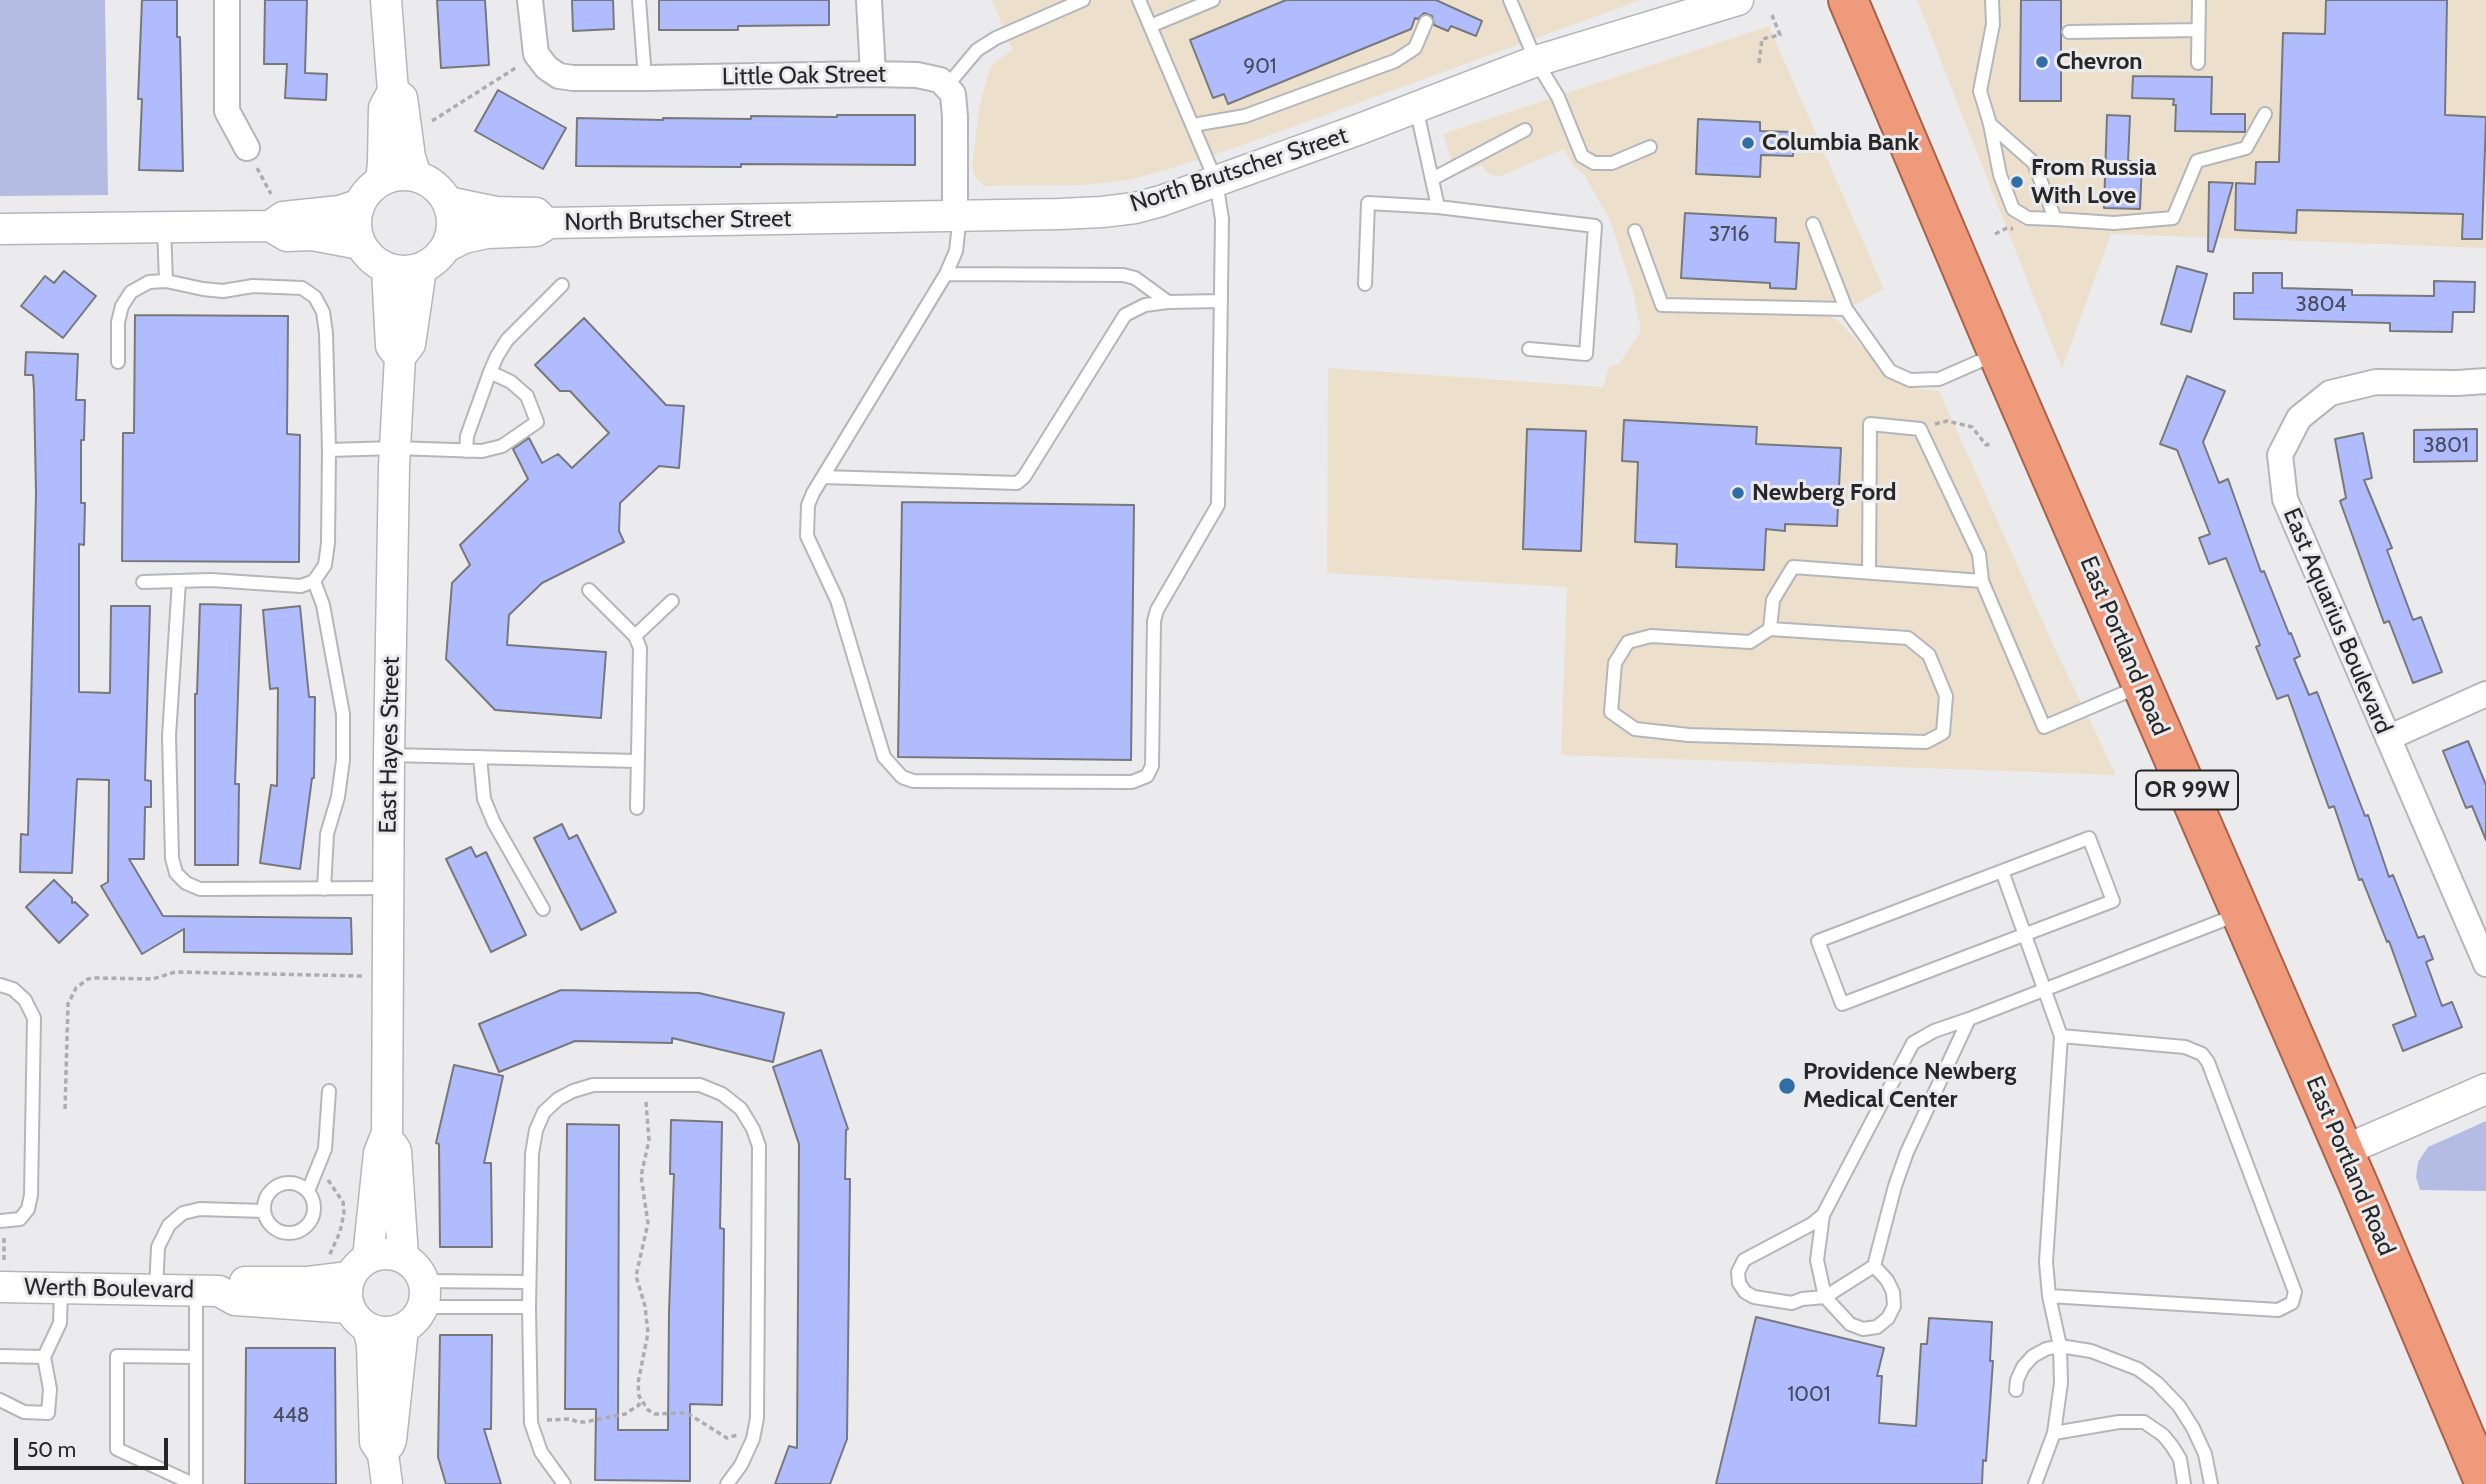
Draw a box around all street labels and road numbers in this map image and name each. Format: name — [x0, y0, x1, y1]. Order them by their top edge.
street label: Little Oak Street — [722, 60, 886, 92]
street label: North Brutscher Street — [1127, 121, 1351, 219]
street label: North Brutscher Street — [564, 205, 792, 237]
street label: East Aquarius Boulevard — [2276, 504, 2398, 738]
street label: East Portland Road — [2073, 552, 2175, 740]
street label: East Hayes Street — [374, 656, 406, 834]
road number: OR 99W — [2136, 770, 2238, 810]
street label: East Portland Road — [2299, 1072, 2401, 1260]
street label: Werth Boulevard — [24, 1273, 194, 1305]

